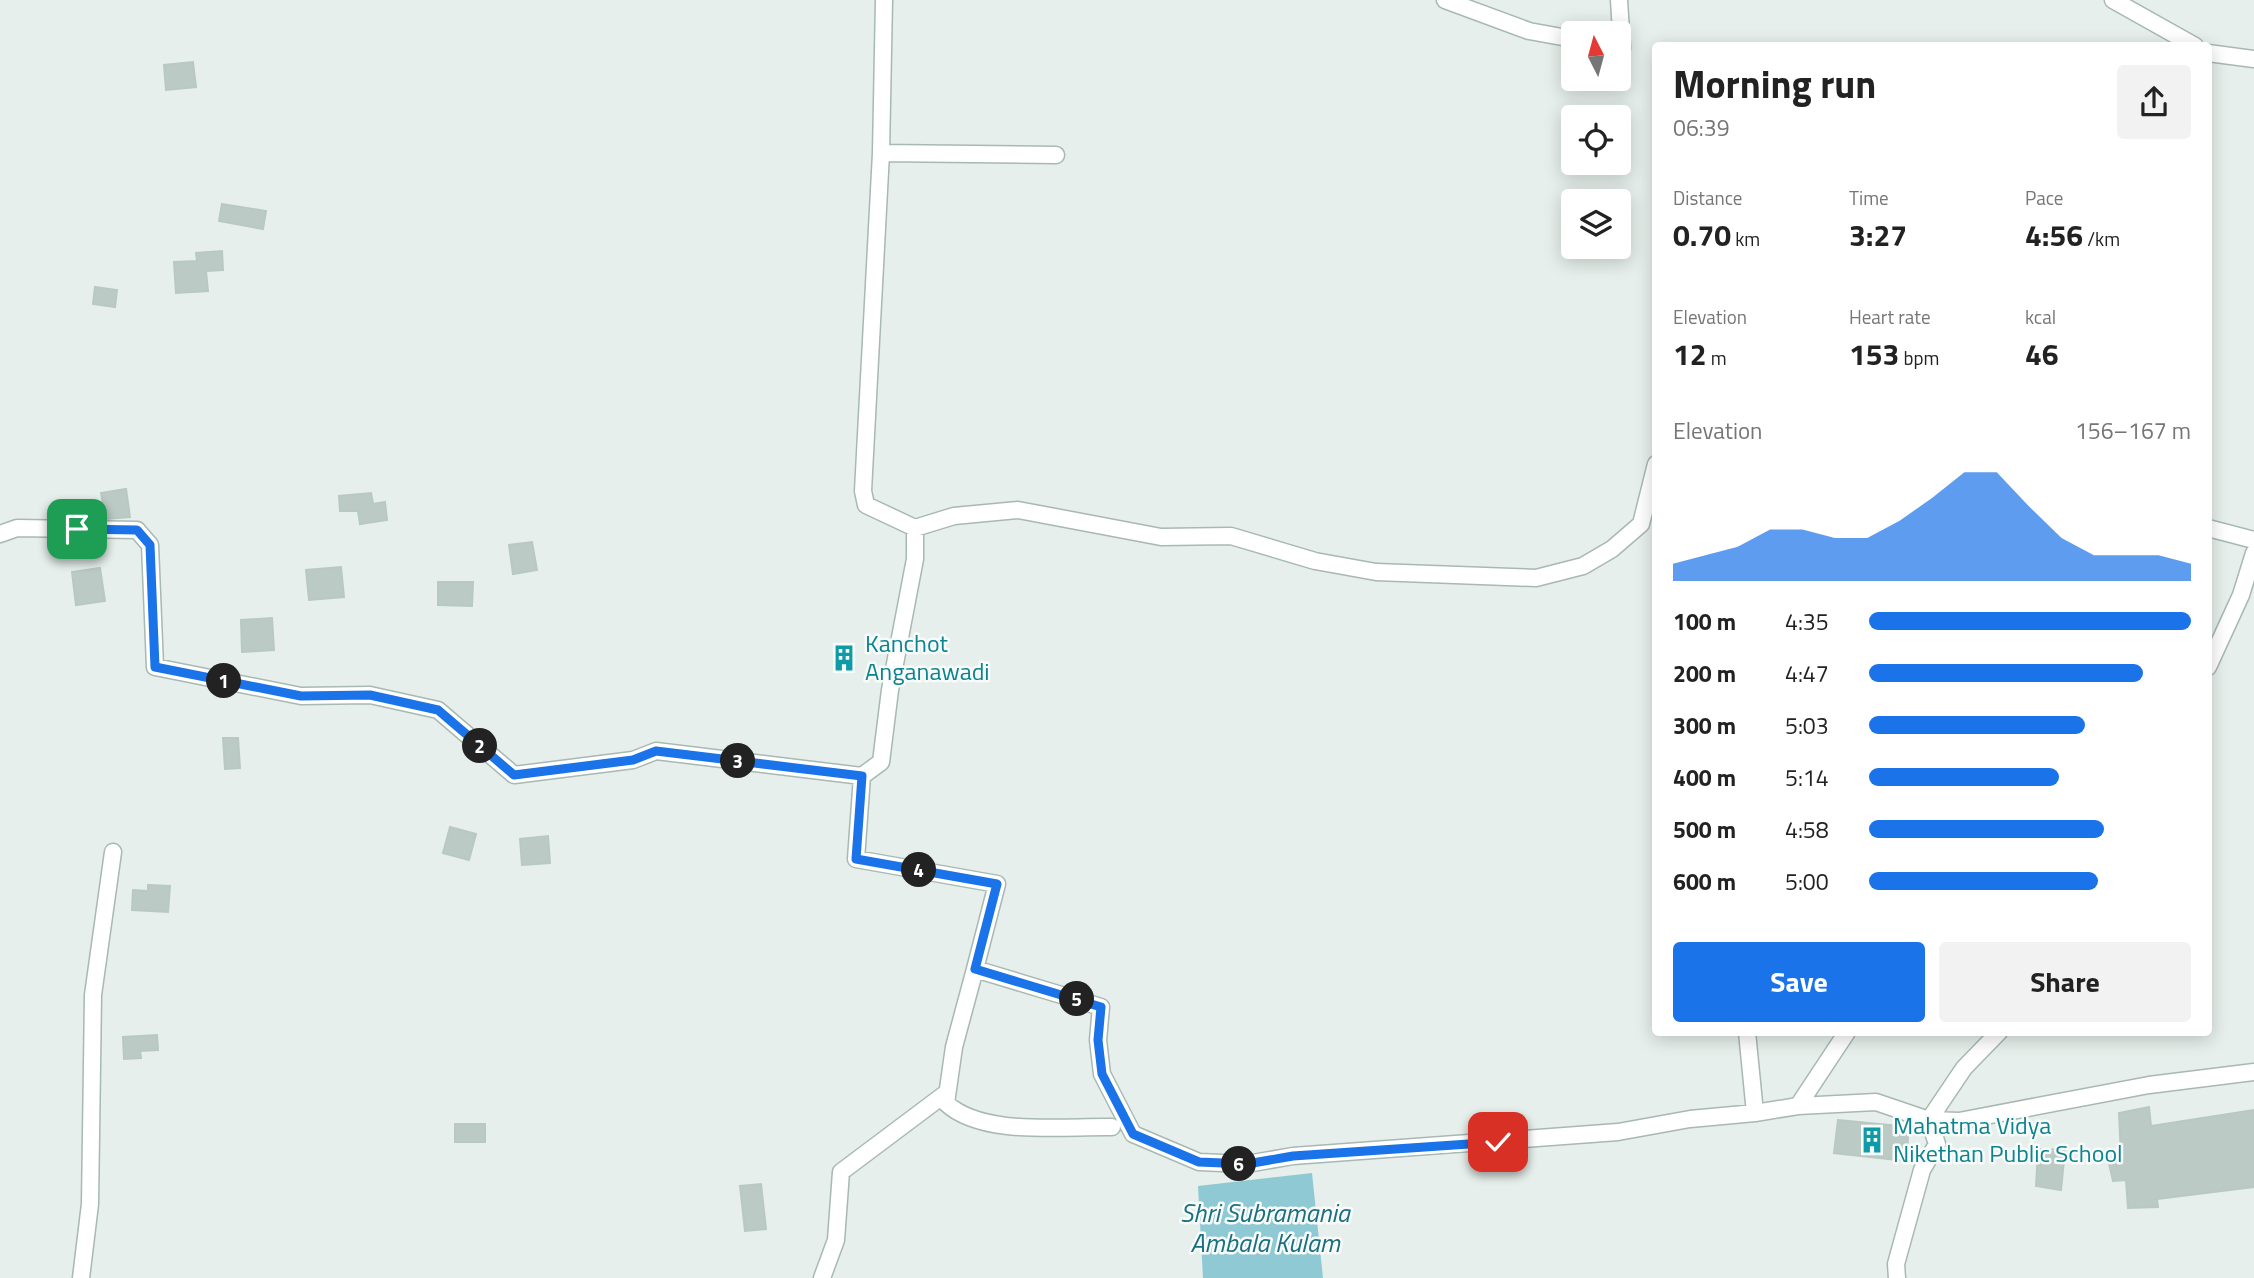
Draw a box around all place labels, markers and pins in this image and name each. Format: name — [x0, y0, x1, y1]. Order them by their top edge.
pin — [47, 499, 107, 559]
place label: Kanchot Anganawadi — [865, 625, 990, 689]
building icon: Kanchot Anganawadi — [829, 643, 859, 673]
pin: 1 — [206, 664, 242, 698]
pin: 2 — [462, 728, 498, 764]
pin: 3 — [720, 744, 756, 778]
pin: 4 — [902, 852, 936, 888]
pin: 5 — [1060, 982, 1094, 1016]
place label: Mahatma Vidya Nikethan Public School — [1893, 1107, 2123, 1171]
pin — [1468, 1112, 1528, 1172]
building icon: Mahatma Vidya Nikethan Public School — [1857, 1125, 1887, 1155]
pin: 6 — [1222, 1146, 1256, 1182]

